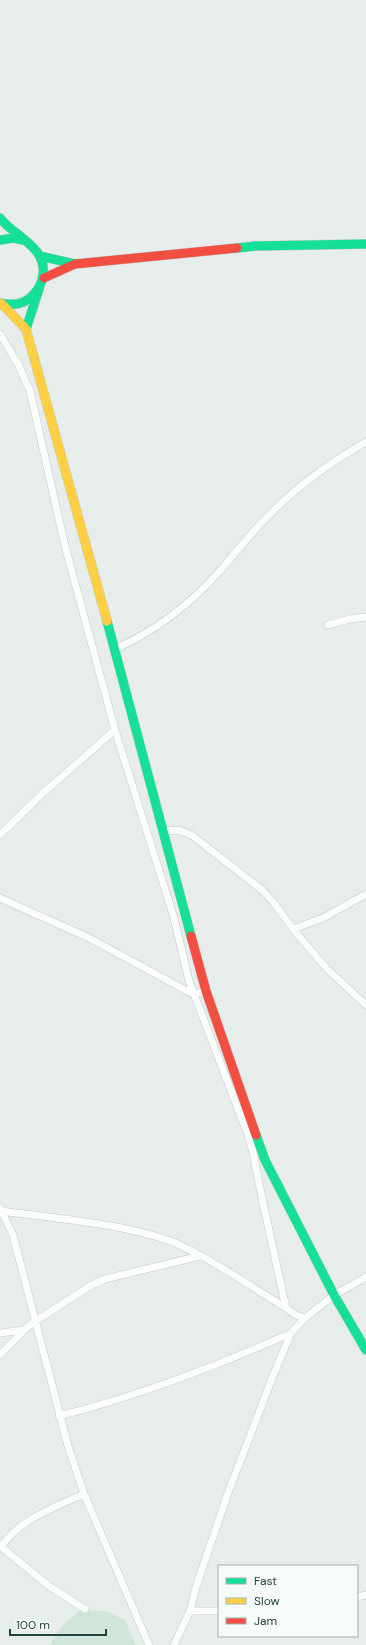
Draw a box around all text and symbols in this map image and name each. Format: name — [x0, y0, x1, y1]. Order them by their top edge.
legend — [218, 1565, 358, 1637]
text: Fast — [254, 1573, 277, 1589]
text: Slow — [254, 1593, 280, 1609]
scale bar — [10, 1611, 106, 1637]
text: Jam — [254, 1613, 277, 1629]
text: 100 m — [16, 1617, 50, 1633]

